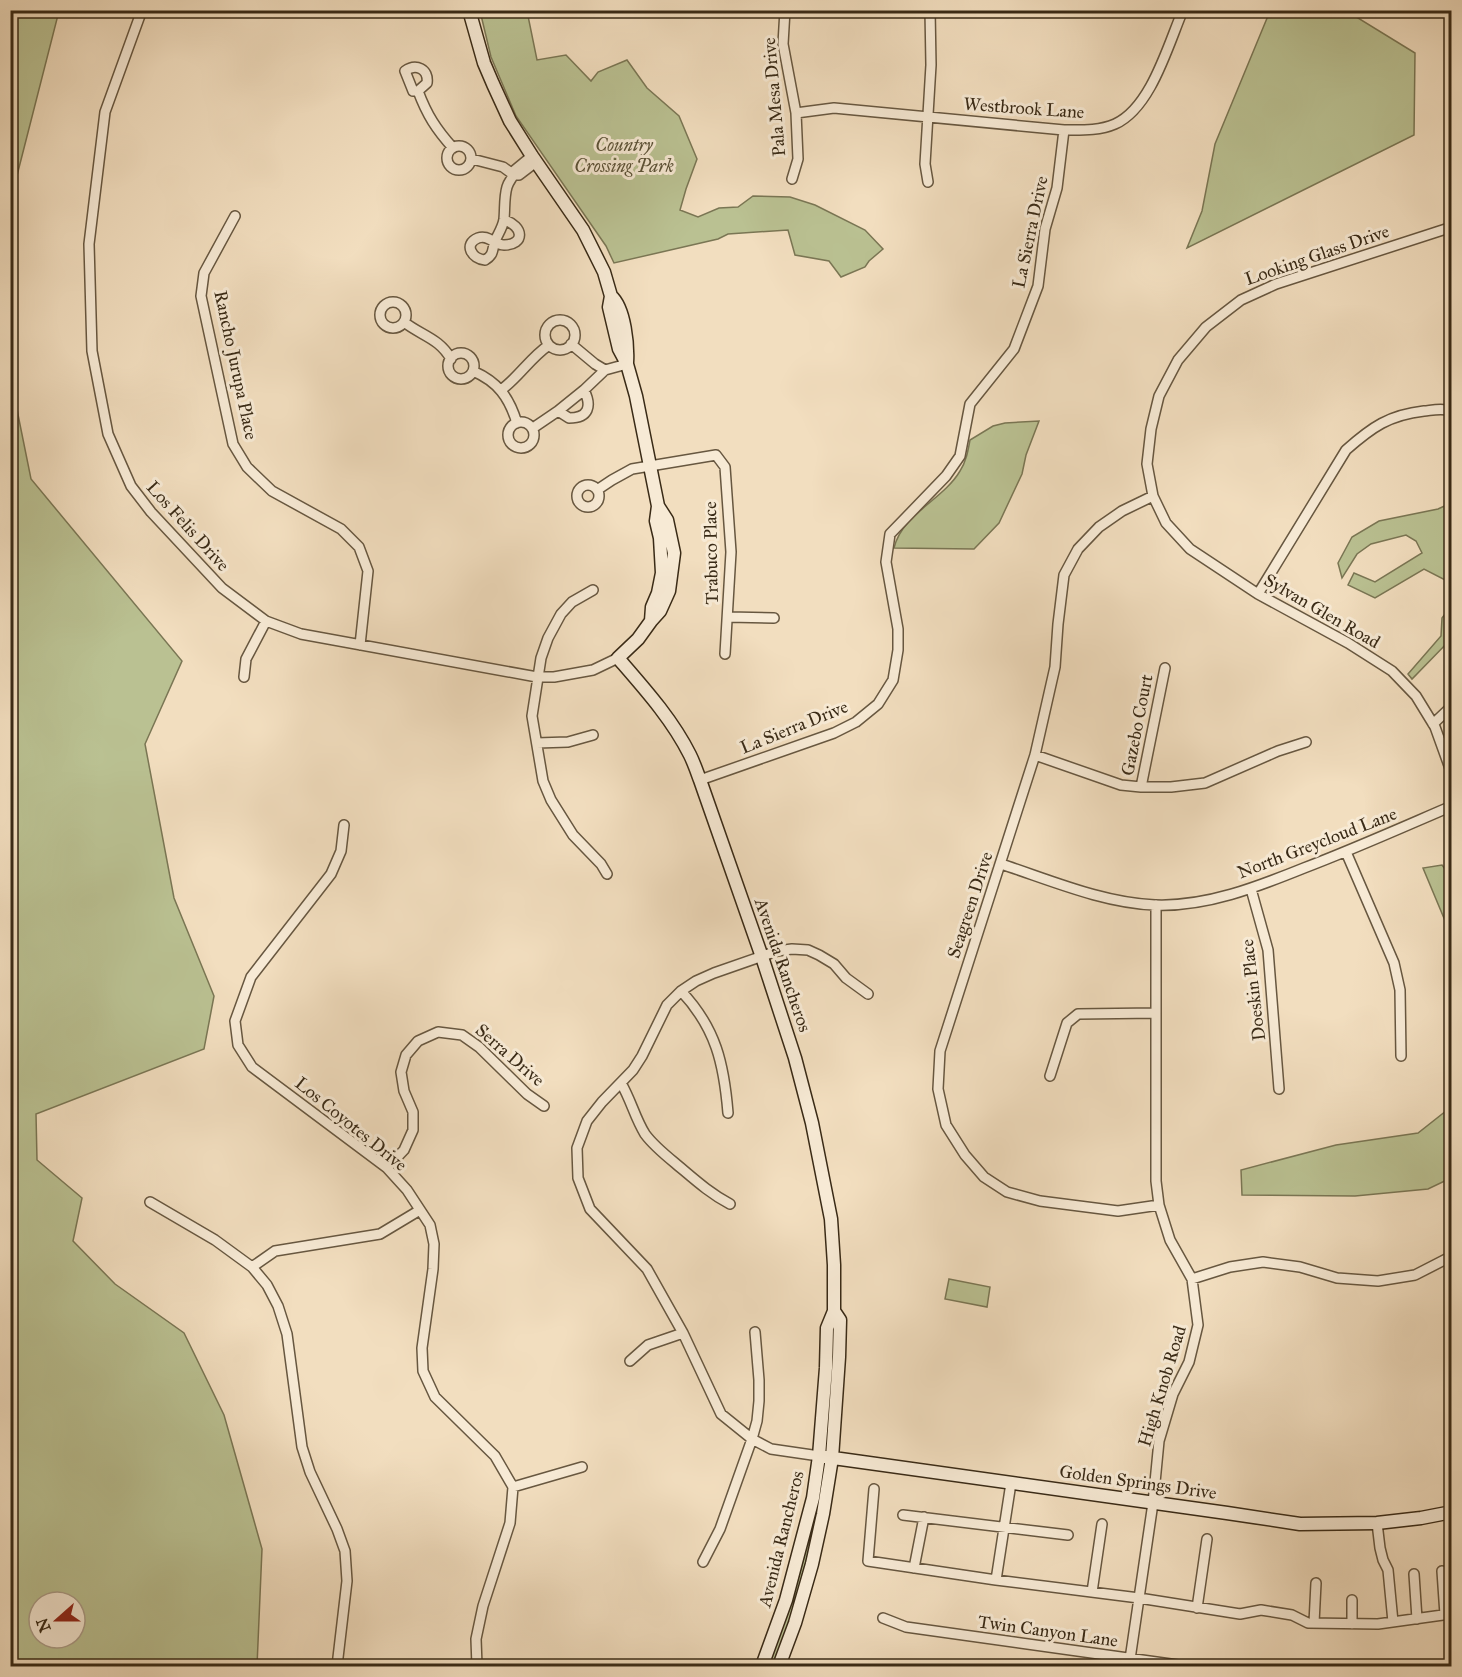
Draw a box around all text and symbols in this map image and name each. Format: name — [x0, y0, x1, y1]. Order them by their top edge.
street label: Pala Mesa Drive — [758, 37, 790, 157]
street label: Westbrook Lane — [963, 93, 1085, 123]
park label: Country Crossing Park — [574, 134, 674, 177]
street label: La Sierra Drive — [1007, 174, 1053, 290]
street label: Looking Glass Drive — [1242, 220, 1392, 291]
street label: Rancho Jurupa Place — [208, 288, 263, 442]
street label: Los Felis Drive — [142, 476, 234, 576]
street label: Trabuco Place — [699, 501, 723, 605]
street label: Sylvan Glen Road — [1260, 569, 1384, 653]
street label: Gazebo Court — [1116, 672, 1158, 777]
street label: La Sierra Drive — [737, 695, 851, 759]
street label: North Greycloud Lane — [1234, 802, 1400, 884]
street label: Seagreen Drive — [942, 849, 999, 961]
street label: Avenida Rancheros — [749, 894, 816, 1035]
street label: Doeskin Place — [1236, 938, 1270, 1042]
street label: Serra Drive — [471, 1019, 549, 1091]
street label: Los Coyotes Drive — [291, 1072, 411, 1176]
street label: High Knob Road — [1133, 1323, 1192, 1450]
street label: Golden Springs Drive — [1058, 1460, 1218, 1505]
street label: Avenida Rancheros — [753, 1468, 809, 1611]
north arrow — [27, 1590, 87, 1650]
street label: Twin Canyon Lane — [977, 1610, 1119, 1652]
text: N — [32, 1615, 55, 1635]

